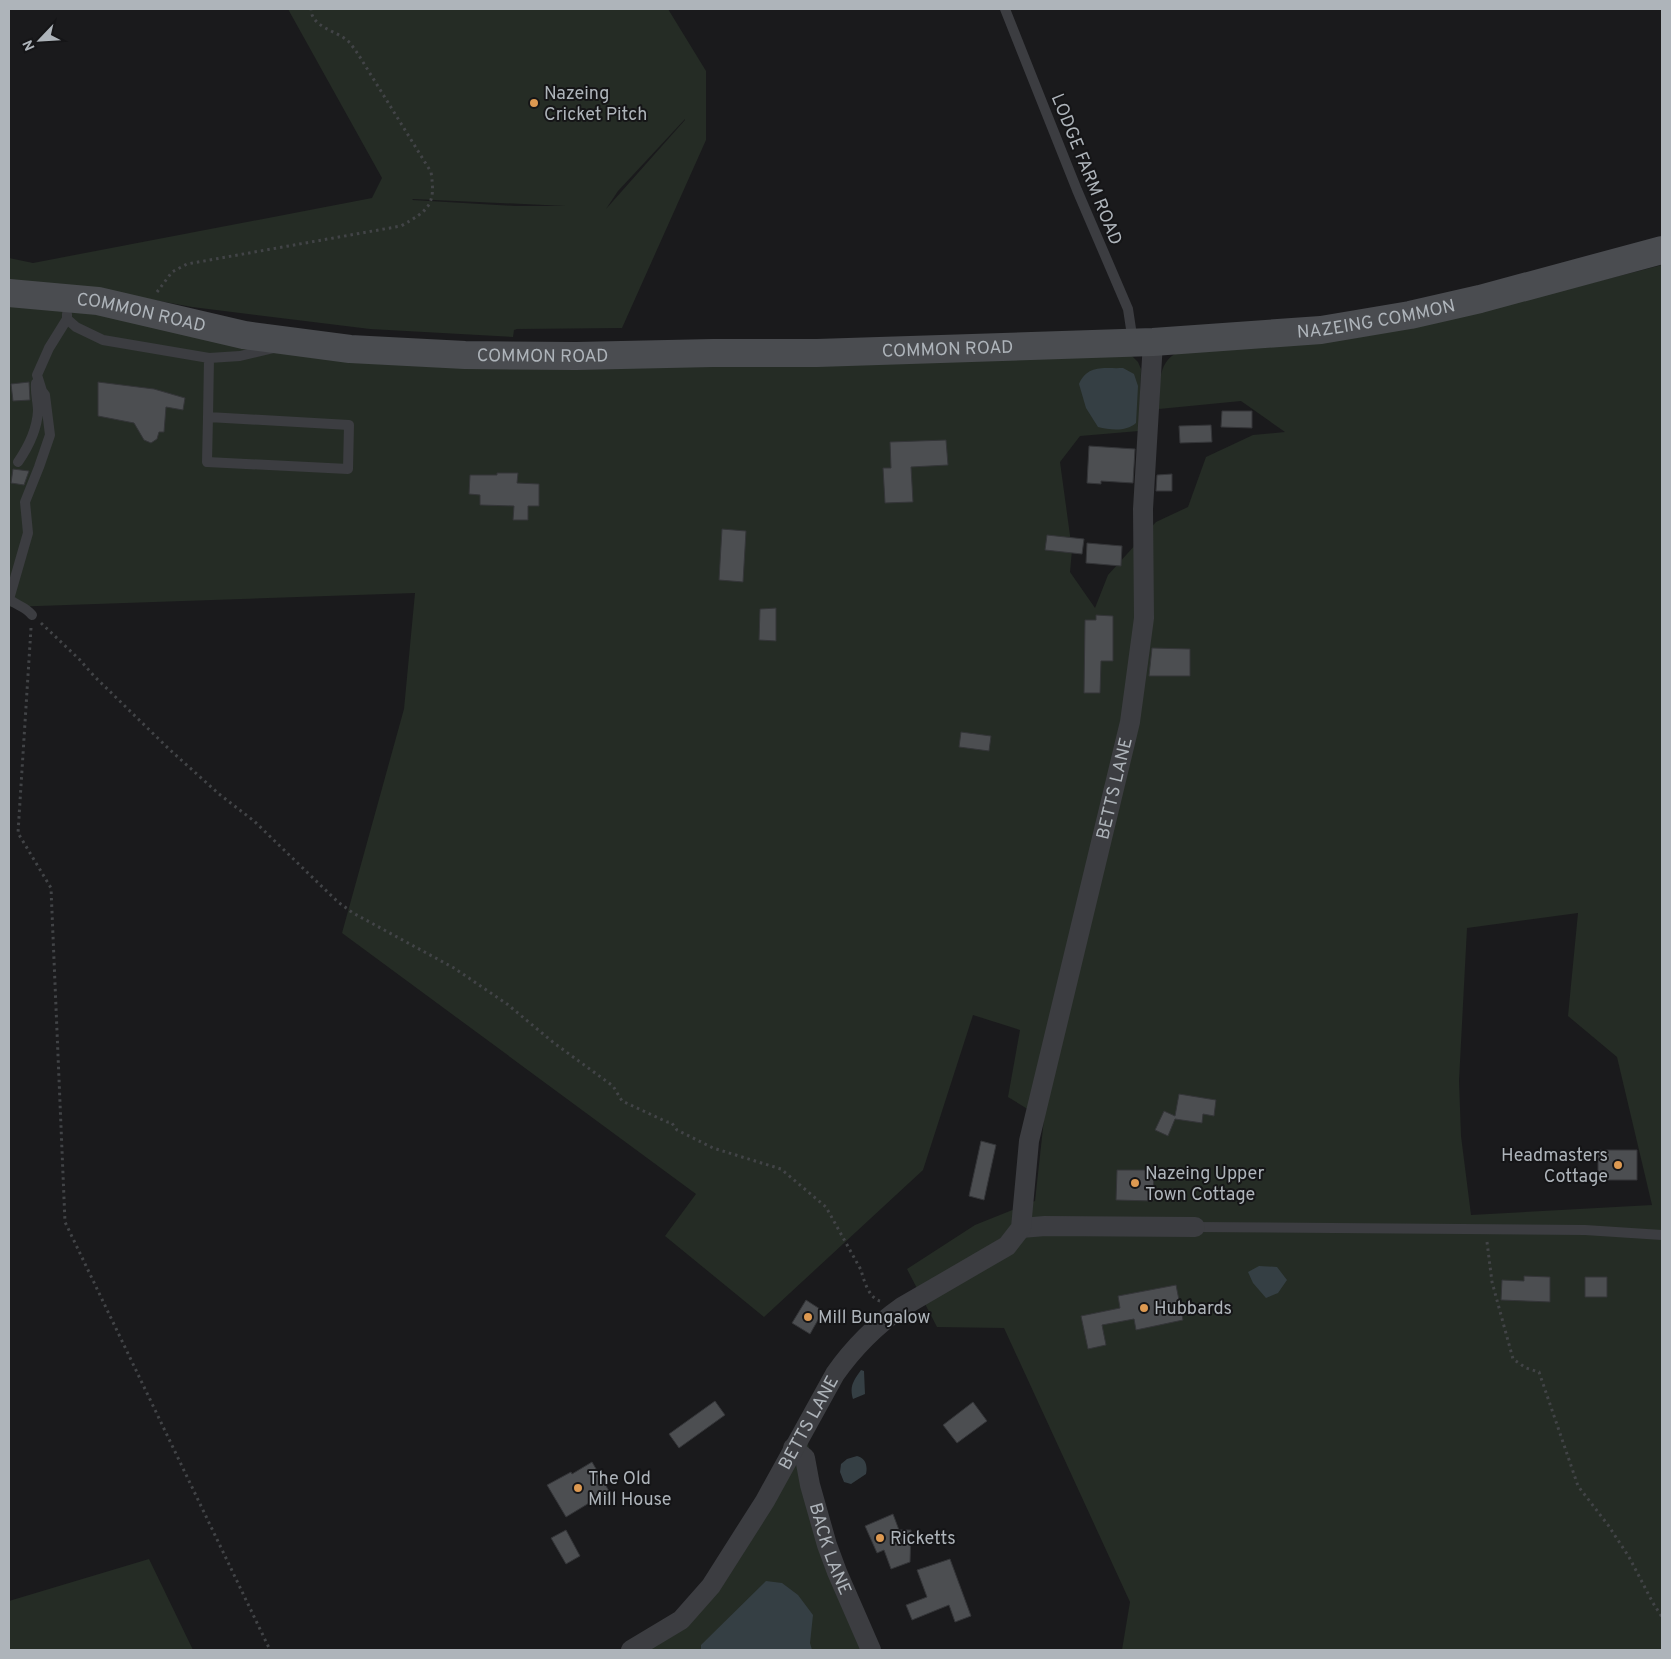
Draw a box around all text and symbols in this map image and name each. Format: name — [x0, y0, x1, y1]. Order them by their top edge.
north arrow — [15, 15, 65, 65]
text: N — [20, 37, 39, 53]
place label: Nazeing Cricket Pitch — [544, 83, 647, 127]
street label: LODGE FARM ROAD — [1045, 90, 1127, 249]
marker: Nazeing Cricket Pitch — [528, 97, 540, 109]
street label: COMMON ROAD — [76, 289, 208, 339]
street label: NAZEING COMMON — [1296, 295, 1458, 345]
street label: COMMON ROAD — [881, 337, 1014, 364]
street label: COMMON ROAD — [477, 345, 609, 369]
street label: BETTS LANE — [1092, 735, 1139, 842]
place label: Headmasters Cottage — [1501, 1145, 1608, 1189]
marker: Headmasters Cottage — [1612, 1159, 1624, 1171]
place label: Nazeing Upper Town Cottage — [1145, 1163, 1264, 1207]
marker: Nazeing Upper Town Cottage — [1129, 1177, 1141, 1189]
place label: Hubbards — [1154, 1298, 1232, 1321]
marker: Hubbards — [1138, 1302, 1150, 1314]
place label: Mill Bungalow — [818, 1307, 930, 1330]
marker: Mill Bungalow — [802, 1311, 814, 1323]
street label: BETTS LANE — [774, 1372, 845, 1474]
place label: The Old Mill House — [588, 1468, 671, 1512]
marker: The Old Mill House — [572, 1482, 584, 1494]
street label: BACK LANE — [803, 1500, 856, 1599]
place label: Ricketts — [890, 1528, 956, 1551]
marker: Ricketts — [874, 1532, 886, 1544]

